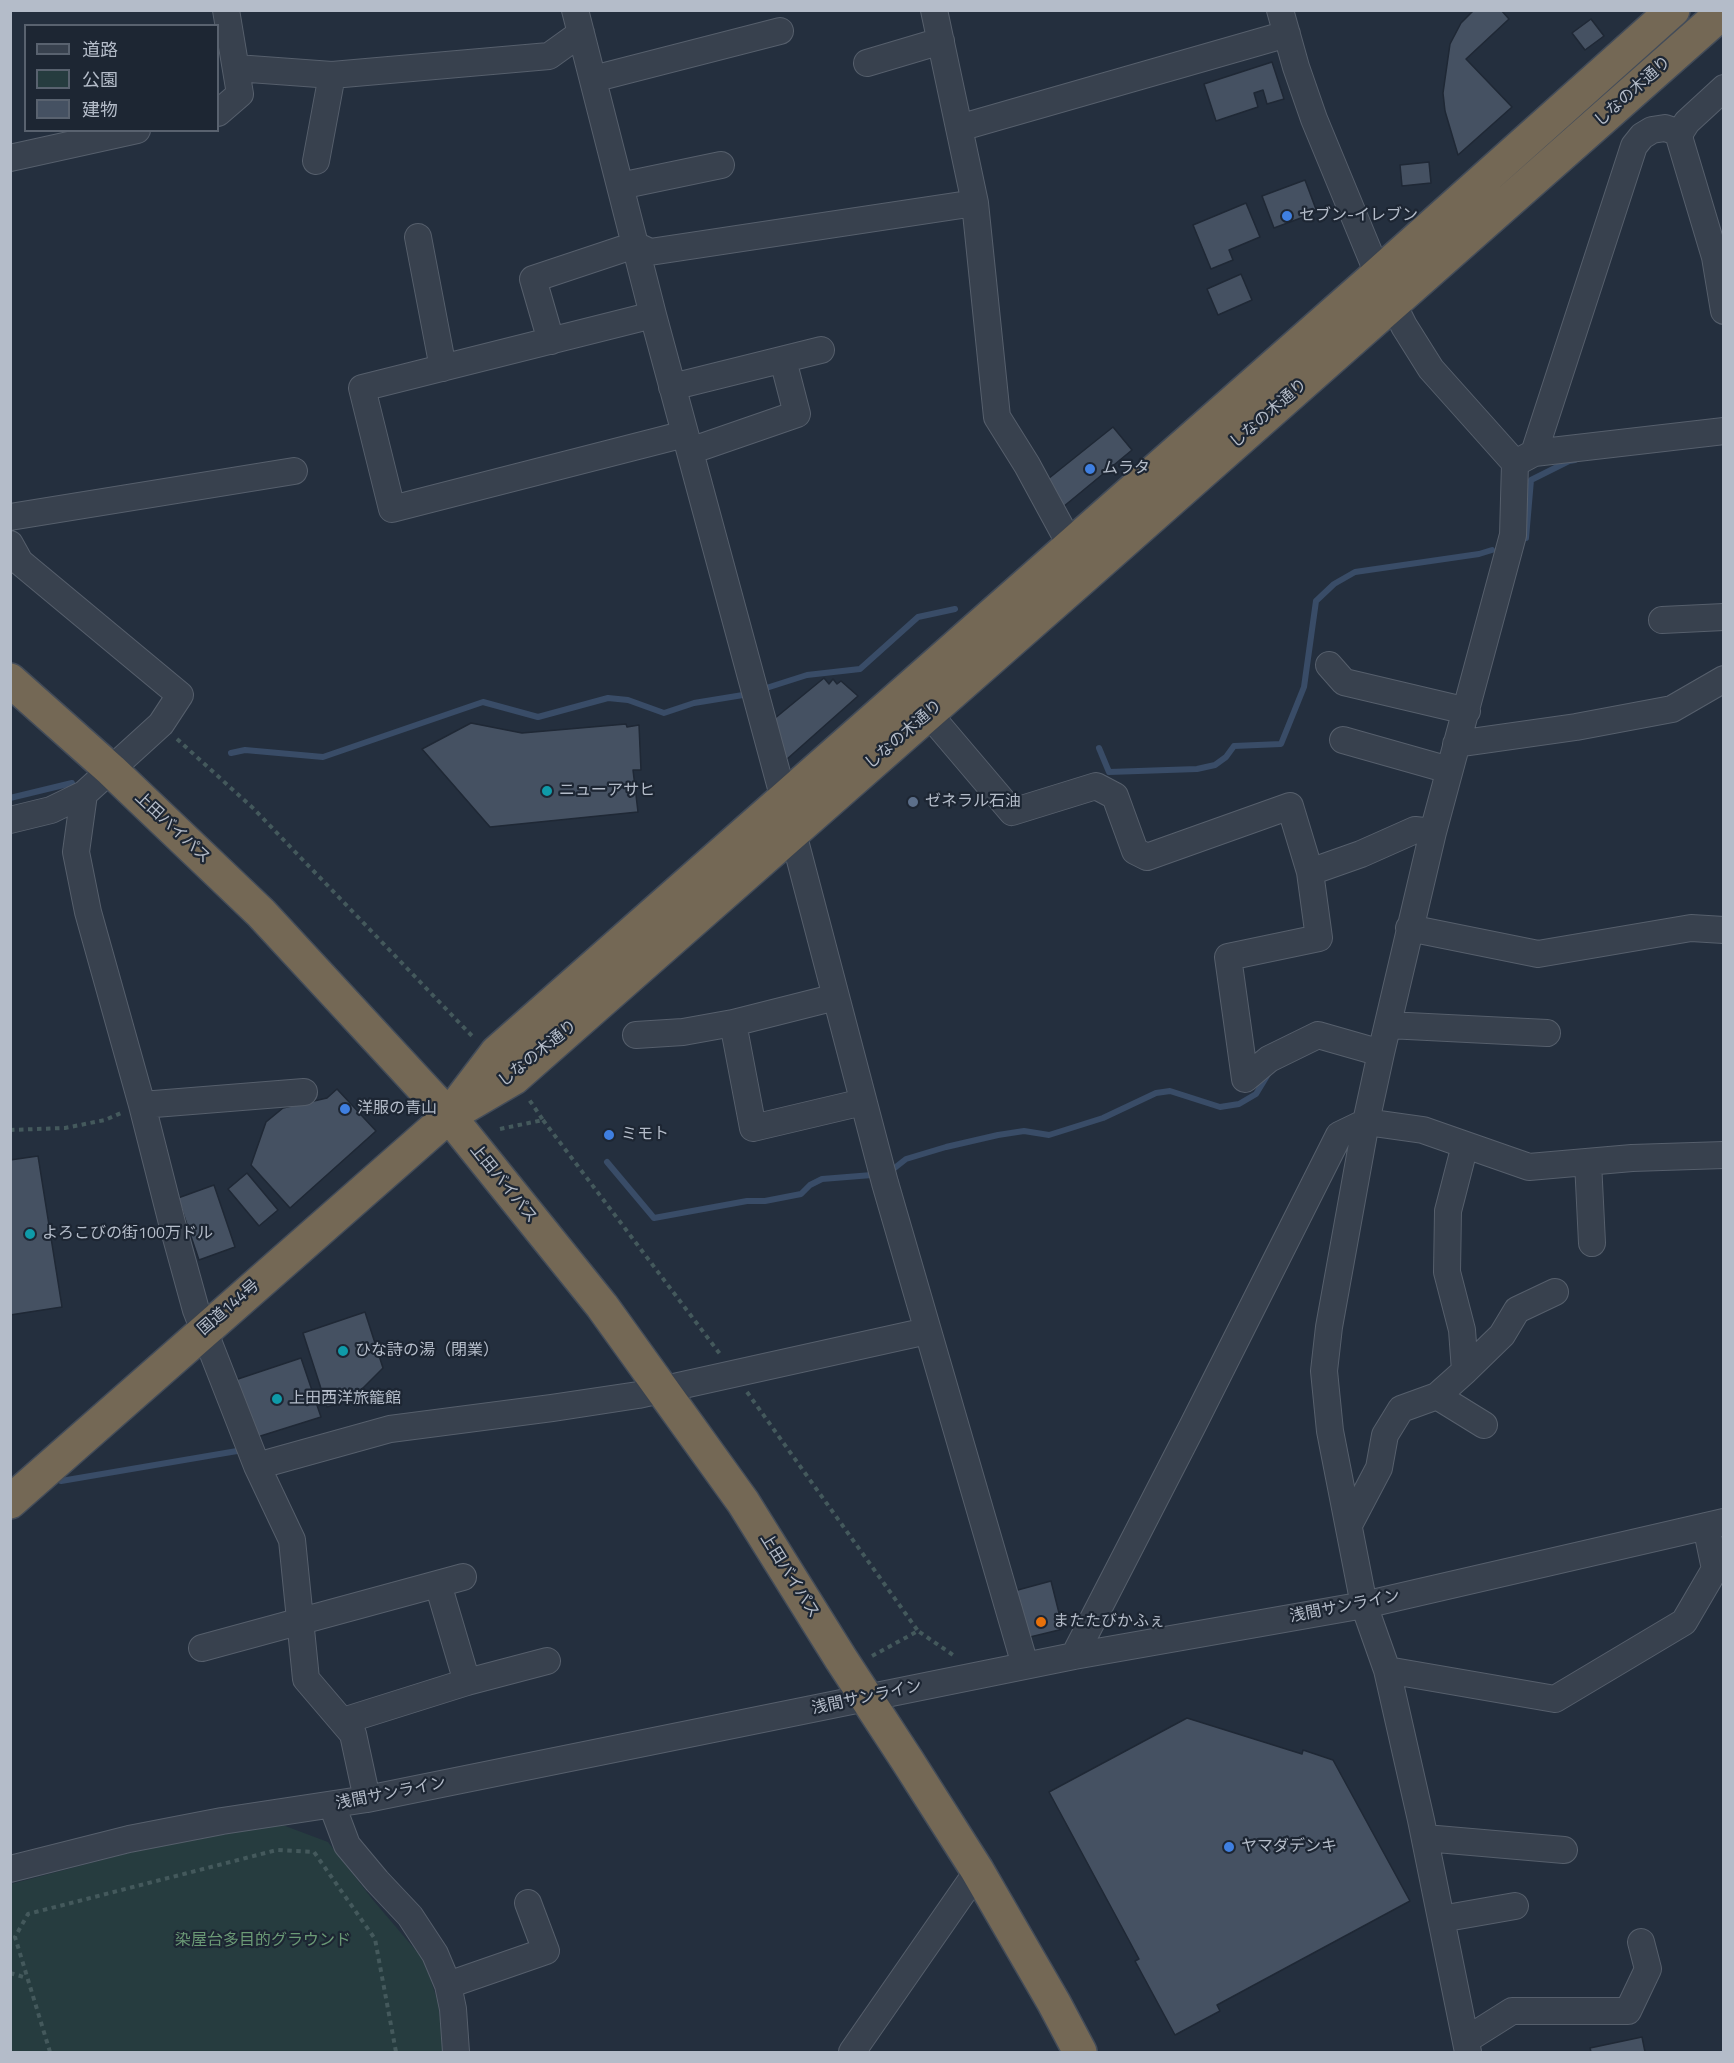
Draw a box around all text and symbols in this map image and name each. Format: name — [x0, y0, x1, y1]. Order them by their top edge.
legend — [24, 24, 219, 132]
text: 道路 — [82, 36, 118, 63]
street label: しなの木通り — [1591, 53, 1675, 131]
text: 公園 — [82, 66, 118, 93]
text: 建物 — [82, 96, 118, 123]
place label: セブン-イレブン — [1299, 206, 1418, 226]
marker: セブン-イレブン — [1280, 209, 1294, 223]
street label: しなの木通り — [1226, 375, 1312, 453]
place label: ムラタ — [1102, 459, 1150, 479]
marker: ムラタ — [1083, 462, 1097, 476]
street label: しなの木通り — [861, 696, 947, 774]
place label: ニューアサヒ — [559, 781, 655, 801]
marker: ニューアサヒ — [540, 784, 554, 798]
street label: 上田バイパス — [130, 788, 214, 868]
place label: ゼネラル石油 — [925, 792, 1021, 812]
marker: ゼネラル石油 — [906, 795, 920, 809]
street label: しなの木通り — [495, 1016, 581, 1092]
place label: 洋服の青山 — [357, 1099, 437, 1119]
marker: 洋服の青山 — [338, 1102, 352, 1116]
place label: ミモト — [621, 1125, 669, 1145]
marker: ミモト — [602, 1128, 616, 1142]
street label: 上田バイパス — [465, 1141, 541, 1227]
place label: よろこびの街100万ドル — [42, 1224, 213, 1244]
marker: よろこびの街100万ドル — [23, 1227, 37, 1241]
street label: 国道144号 — [194, 1276, 264, 1340]
place label: ひな詩の湯（閉業） — [355, 1341, 499, 1361]
marker: ひな詩の湯（閉業） — [336, 1344, 350, 1358]
place label: 上田西洋旅籠館 — [289, 1389, 401, 1409]
marker: 上田西洋旅籠館 — [270, 1392, 284, 1406]
street label: 上田バイパス — [755, 1530, 823, 1622]
street label: 浅間サンライン — [1288, 1587, 1402, 1627]
place label: またたびかふぇ — [1053, 1612, 1165, 1632]
marker: またたびかふぇ — [1034, 1615, 1048, 1629]
street label: 浅間サンライン — [810, 1677, 924, 1719]
street label: 浅間サンライン — [334, 1774, 448, 1814]
place label: ヤマダデンキ — [1241, 1837, 1337, 1857]
marker: ヤマダデンキ — [1222, 1840, 1236, 1854]
park label: 染屋台多目的グラウンド — [175, 1931, 351, 1951]

